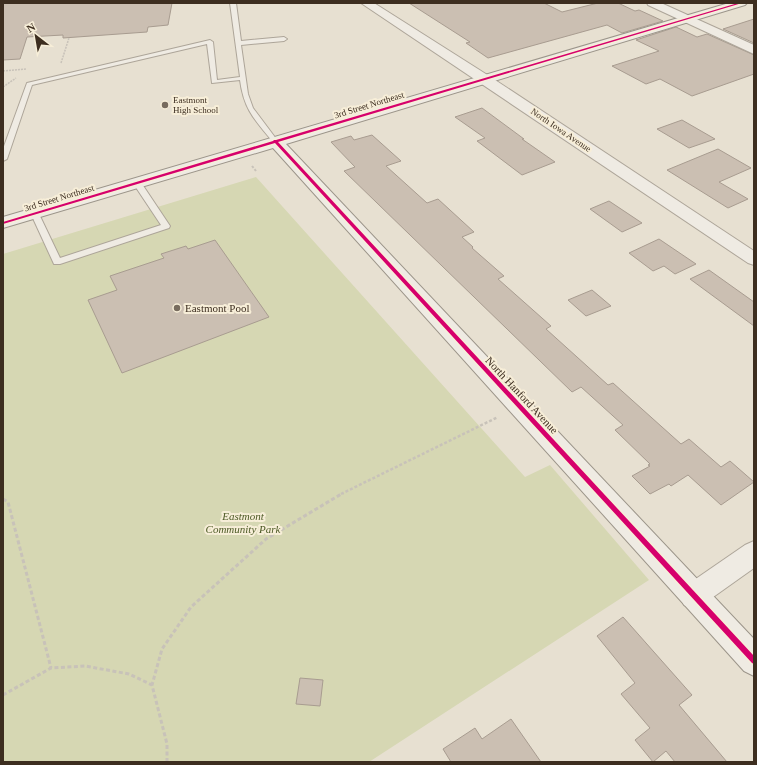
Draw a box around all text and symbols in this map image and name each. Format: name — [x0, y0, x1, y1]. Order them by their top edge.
north arrow — [16, 16, 56, 56]
text: N — [24, 20, 37, 35]
street label: 3rd Street Northeast — [333, 89, 406, 120]
place label: Eastmont High School — [173, 95, 219, 115]
marker: Eastmont High School — [160, 100, 170, 110]
street label: North Iowa Avenue — [529, 106, 593, 154]
street label: 3rd Street Northeast — [23, 182, 96, 213]
place label: Eastmont Pool — [185, 302, 249, 314]
marker: Eastmont Pool — [172, 303, 182, 313]
street label: North Hanford Avenue — [483, 354, 561, 436]
park label: Eastmont Community Park — [206, 510, 282, 535]

